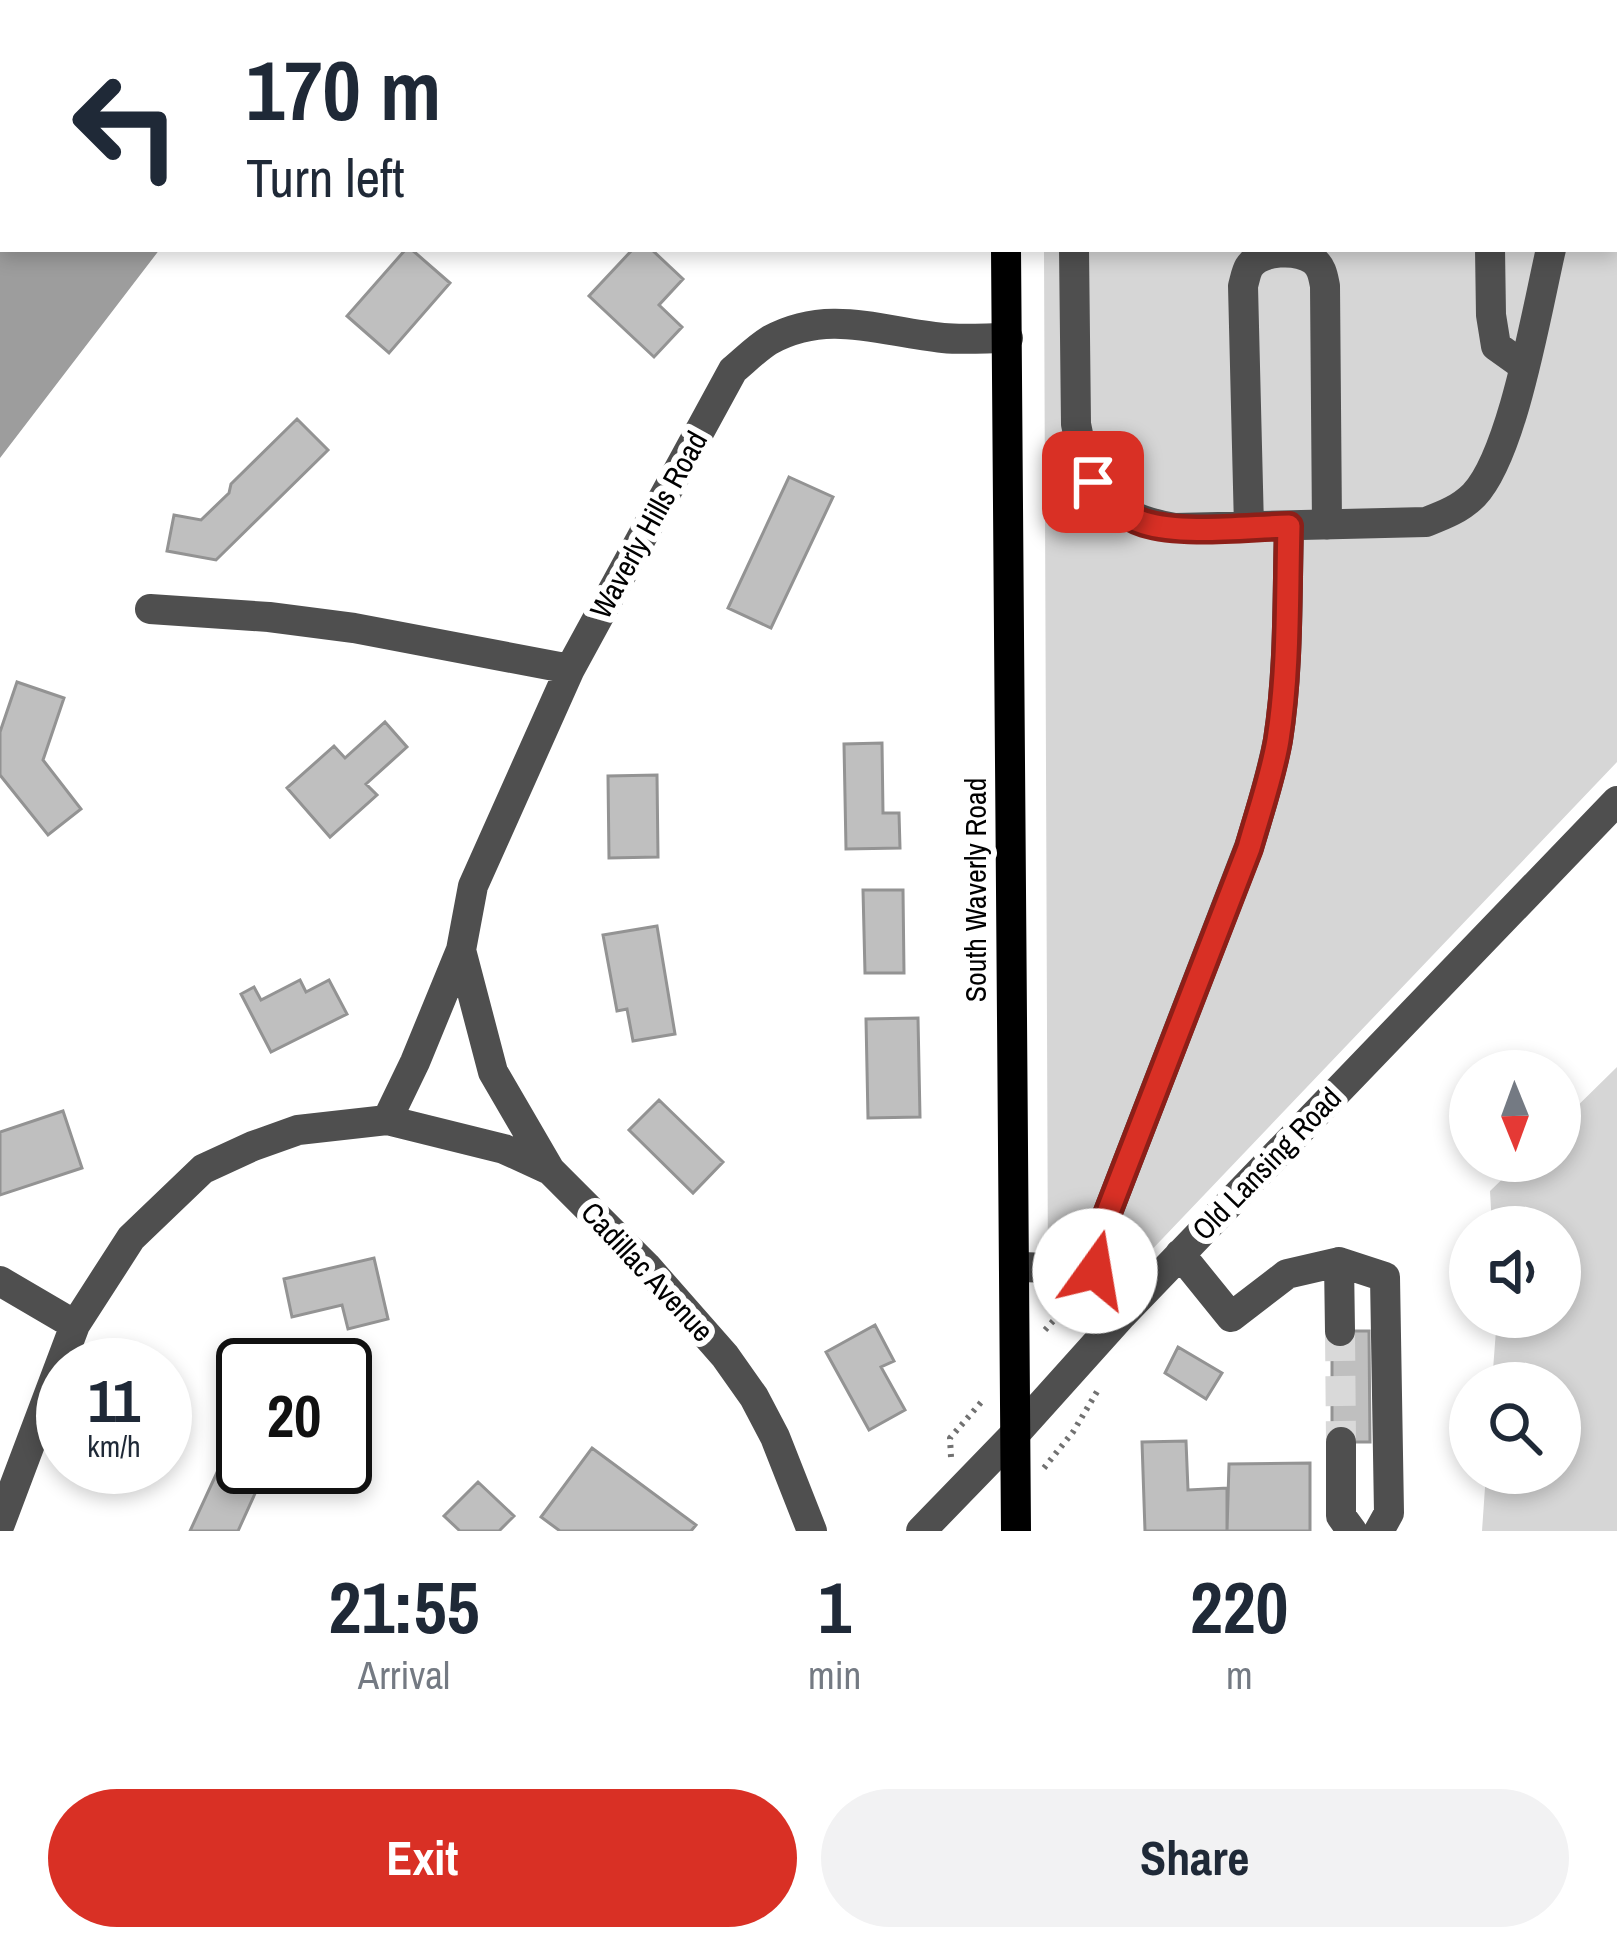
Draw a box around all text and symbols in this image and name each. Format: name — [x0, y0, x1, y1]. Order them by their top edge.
text: 170 m — [246, 33, 441, 146]
icon: left — [48, 48, 204, 204]
text: Turn left — [246, 141, 405, 214]
street label: Waverly Hills Road — [580, 424, 716, 625]
pin — [1042, 431, 1144, 533]
icon: arrive — [1060, 449, 1126, 515]
street label: South Waverly Road — [955, 778, 995, 1002]
north arrow — [1449, 1050, 1581, 1182]
map controls — [1449, 1050, 1581, 1494]
street label: Old Lansing Road — [1183, 1078, 1350, 1249]
street label: Cadillac Avenue — [573, 1193, 723, 1350]
button: sound — [1449, 1206, 1581, 1338]
position arrow — [1032, 1208, 1158, 1334]
speed limit sign: 20 — [216, 1338, 372, 1494]
text: 11 — [88, 1360, 140, 1441]
button: search — [1449, 1362, 1581, 1494]
text: km/h — [87, 1426, 141, 1466]
text: 21:55 — [329, 1558, 480, 1655]
text: 1 — [818, 1558, 851, 1655]
text: 220 — [1190, 1558, 1288, 1655]
text: Arrival — [358, 1649, 450, 1701]
text: min — [808, 1649, 861, 1701]
text: m — [1226, 1649, 1253, 1701]
button: Exit — [48, 1789, 797, 1927]
button: Share — [821, 1789, 1569, 1927]

